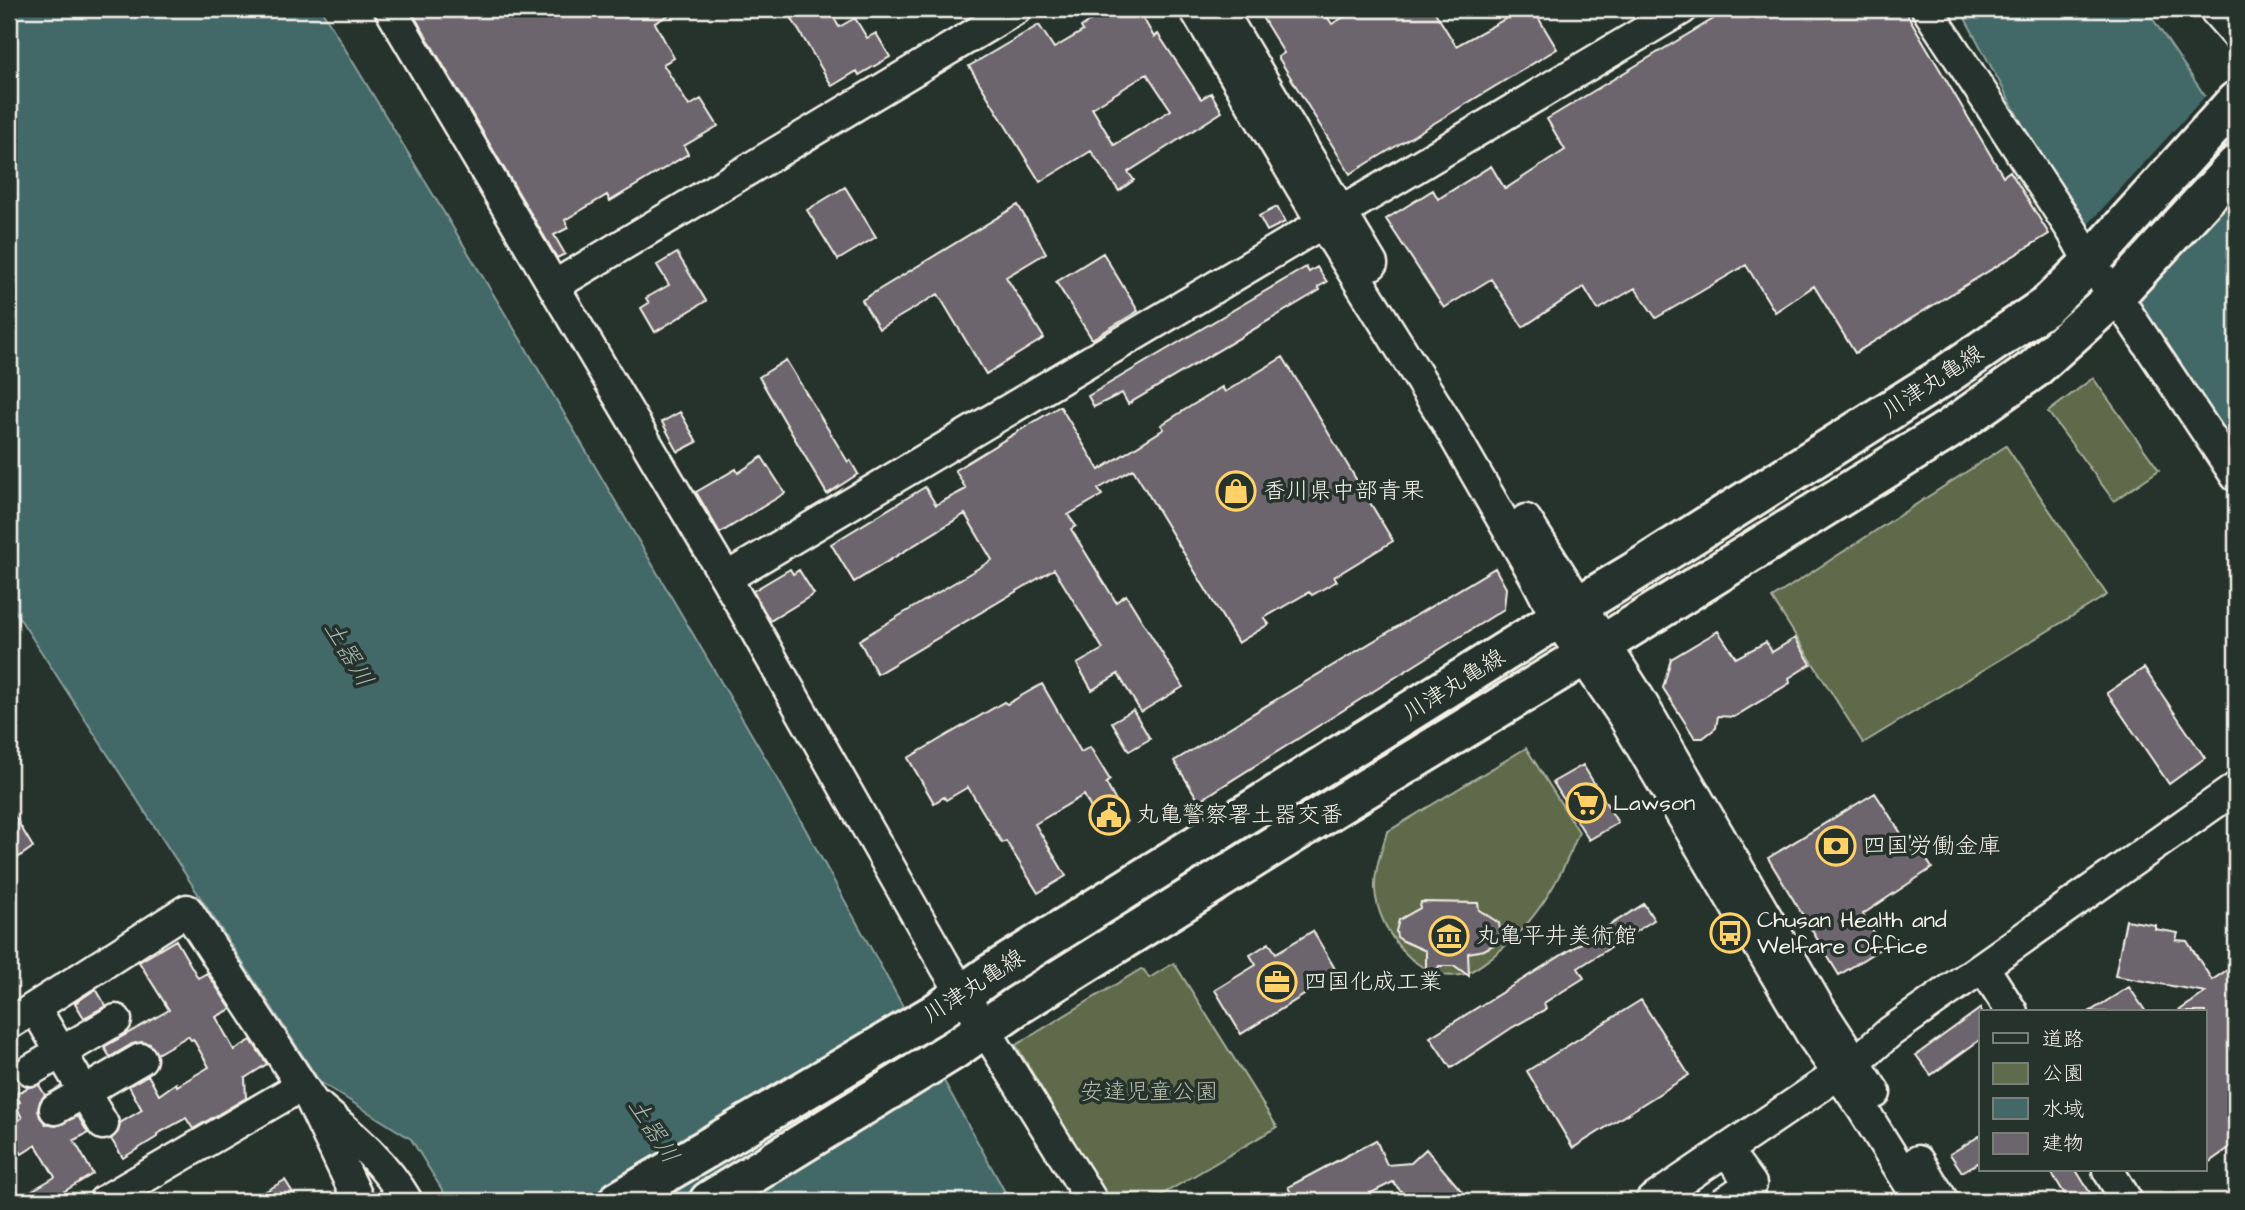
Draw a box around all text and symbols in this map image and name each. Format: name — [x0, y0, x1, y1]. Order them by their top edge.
street label: 川津丸亀線 — [1876, 337, 1990, 427]
shop icon: 香川県中部青果 — [1215, 470, 1257, 512]
place label: 香川県中部青果 — [1263, 475, 1424, 507]
water label: 土器川 — [315, 614, 381, 694]
street label: 川津丸亀線 — [1397, 641, 1511, 729]
supermarket icon: Lawson — [1565, 782, 1607, 824]
place label: Lawson — [1613, 787, 1695, 819]
public building icon: 丸亀警察署土器交番 — [1088, 794, 1130, 836]
place label: 丸亀警察署土器交番 — [1136, 799, 1343, 831]
bank icon: 四国労働金庫 — [1815, 825, 1857, 867]
place label: 四国労働金庫 — [1863, 830, 2001, 862]
place label: Chusan Health and Welfare Office — [1757, 904, 1947, 962]
bus stop icon: Chusan Health and Welfare Office — [1709, 912, 1751, 954]
museum icon: 丸亀平井美術館 — [1428, 915, 1470, 957]
place label: 丸亀平井美術館 — [1476, 920, 1637, 952]
street label: 川津丸亀線 — [917, 941, 1031, 1031]
office icon: 四国化成工業 — [1256, 961, 1298, 1003]
place label: 四国化成工業 — [1304, 966, 1442, 998]
legend — [1979, 1010, 2206, 1172]
text: 道路 — [2042, 1025, 2084, 1054]
text: 公園 — [2042, 1059, 2084, 1088]
park label: 安達児童公園 — [1080, 1076, 1218, 1108]
water label: 土器川 — [619, 1092, 687, 1170]
text: 水域 — [2042, 1095, 2084, 1124]
text: 建物 — [2042, 1129, 2084, 1158]

